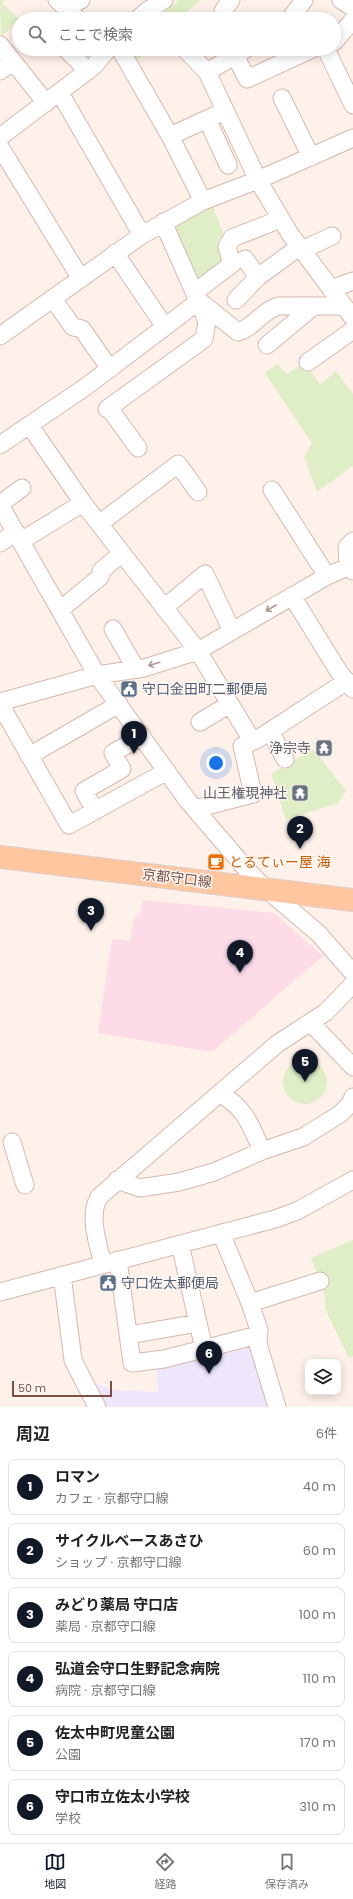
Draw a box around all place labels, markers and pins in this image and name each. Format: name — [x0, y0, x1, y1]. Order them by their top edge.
public building icon: 守口金田町二郵便局 — [119, 679, 139, 699]
place label: 守口金田町二郵便局 — [142, 679, 268, 699]
pin: 1 — [121, 721, 147, 754]
place label: 浄宗寺 — [269, 738, 311, 758]
temple icon: 浄宗寺 — [314, 738, 334, 758]
place label: 山王権現神社 — [203, 783, 287, 803]
temple icon: 山王権現神社 — [290, 783, 310, 803]
pin: 2 — [287, 816, 313, 849]
cafe icon: とるてぃー屋 海 — [206, 852, 226, 872]
place label: とるてぃー屋 海 — [229, 852, 331, 872]
pin: 3 — [78, 898, 104, 931]
pin: 4 — [227, 940, 253, 973]
pin: 5 — [292, 1049, 318, 1082]
public building icon: 守口佐太郵便局 — [98, 1273, 118, 1293]
place label: 守口佐太郵便局 — [121, 1273, 219, 1293]
pin: 6 — [196, 1341, 222, 1374]

